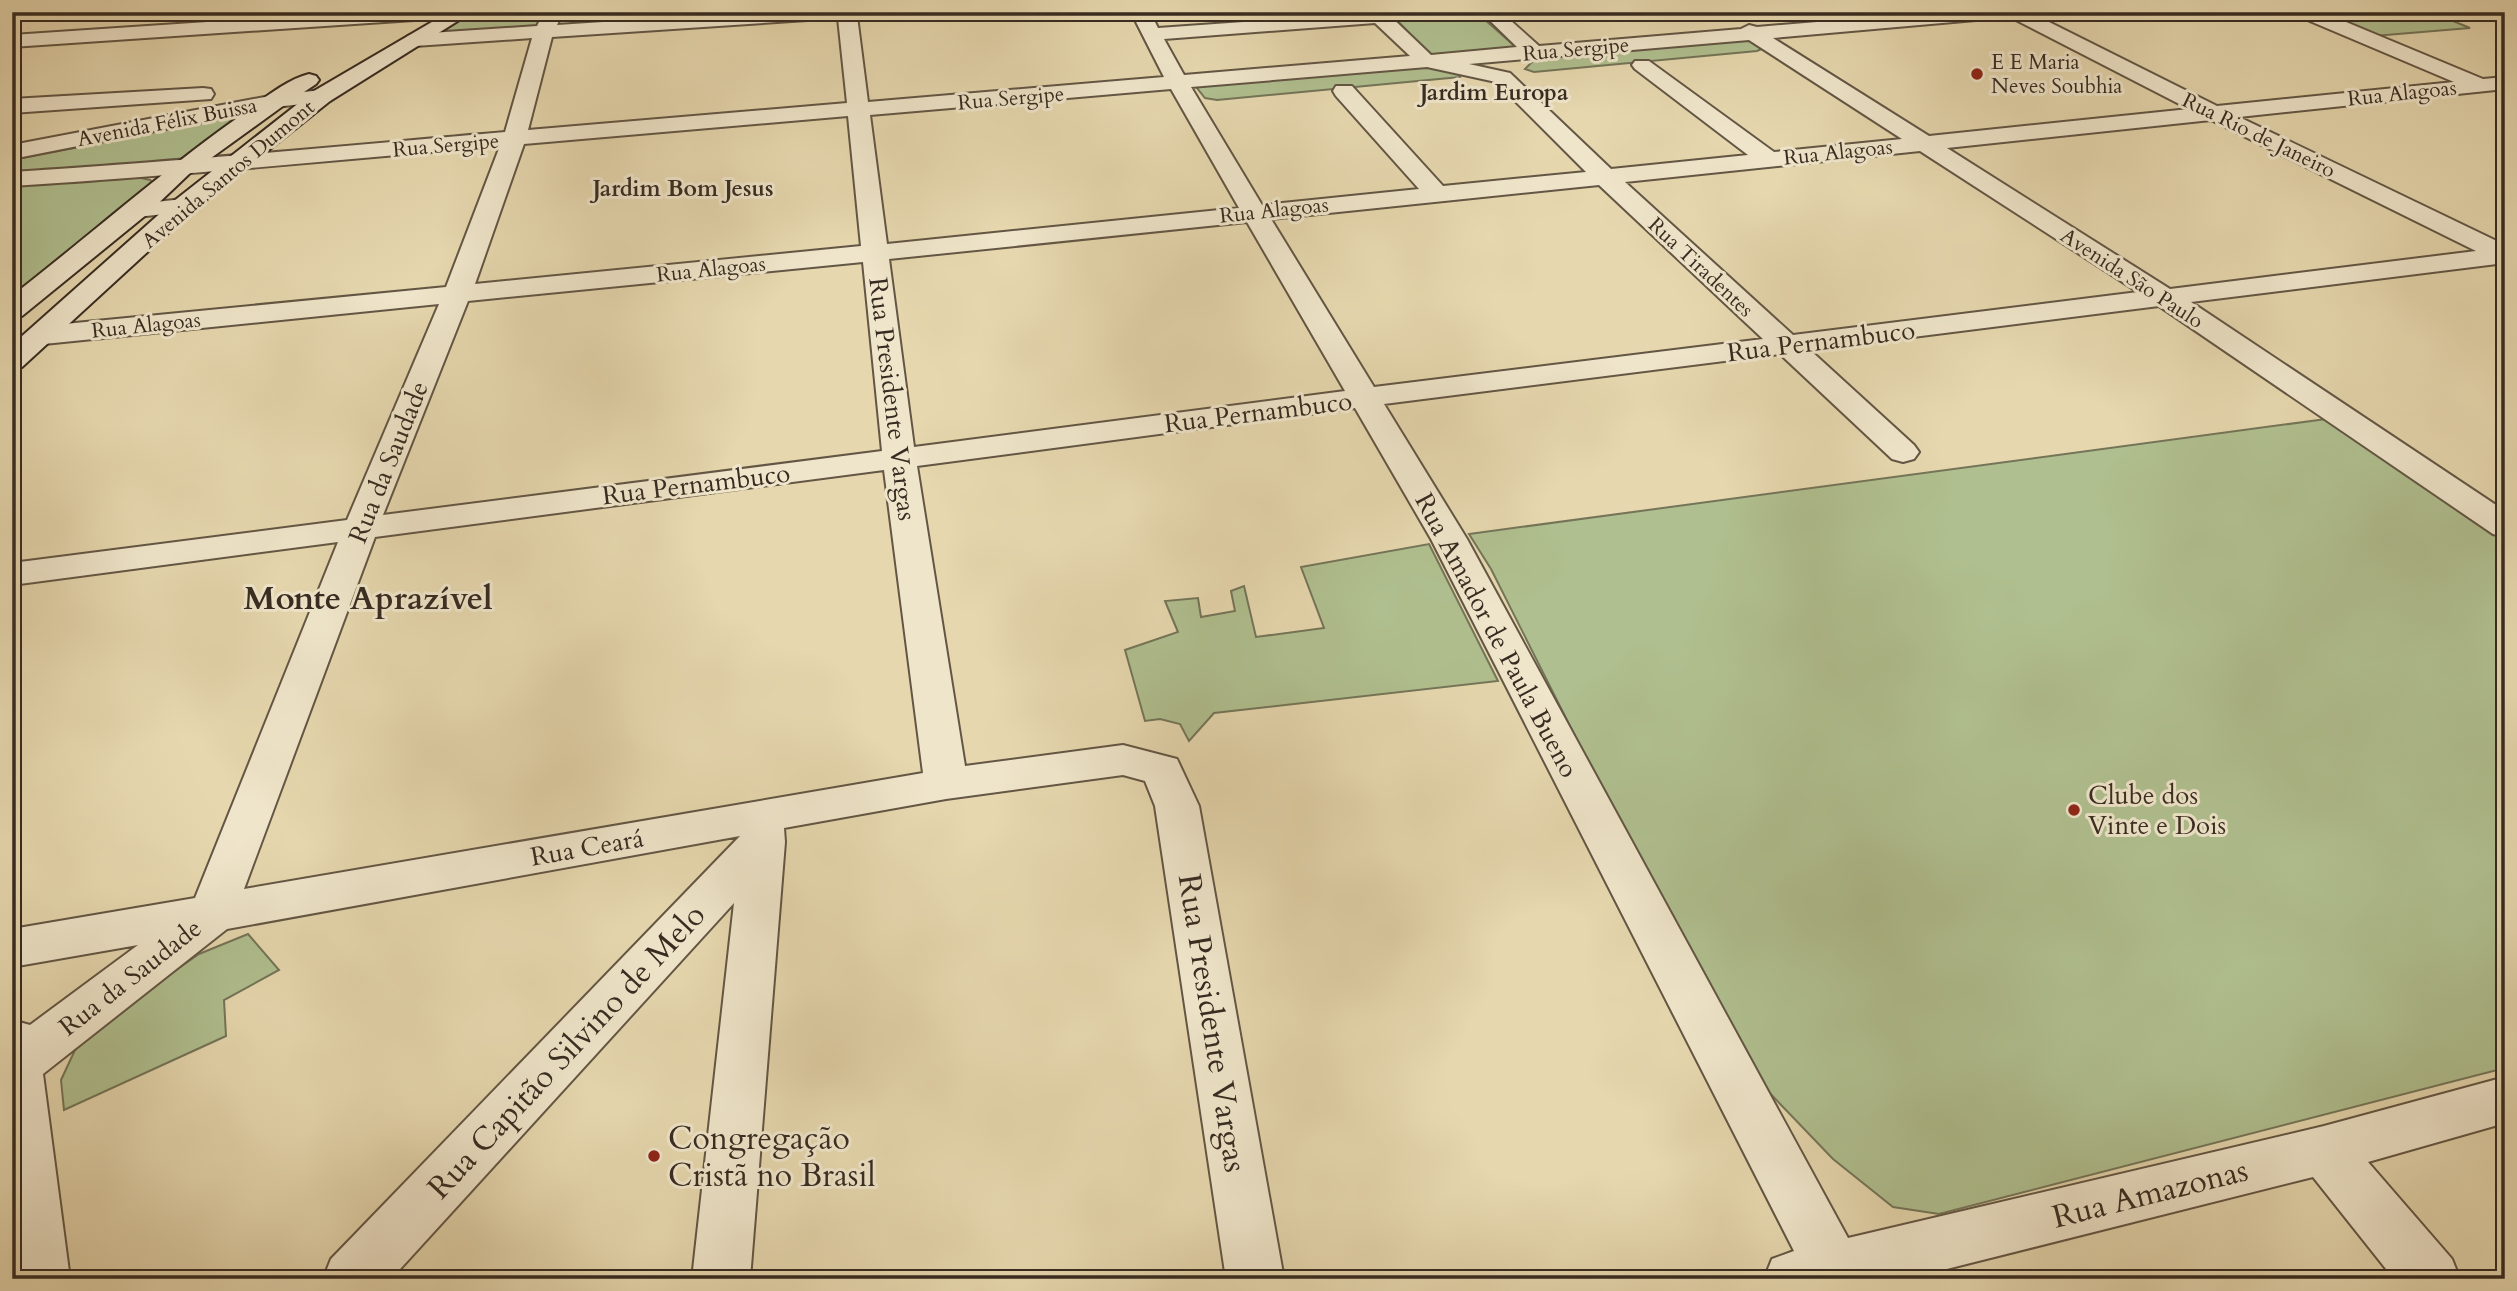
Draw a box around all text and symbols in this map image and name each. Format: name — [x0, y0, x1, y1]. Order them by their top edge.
street label: Rua Sergipe — [1522, 30, 1631, 69]
place label: E E Maria Neves Soubhia — [1991, 48, 2122, 101]
marker: E E Maria Neves Soubhia — [1969, 66, 1985, 82]
street label: Rua Alagoas — [2346, 73, 2458, 114]
district label: Jardim Europa — [1417, 77, 1569, 108]
street label: Rua Sergipe — [957, 79, 1066, 118]
street label: Rua Rio de Janeiro — [2177, 86, 2340, 185]
street label: Avenida Félix Buissa — [75, 91, 259, 154]
street label: Avenida Santos Dumont — [136, 93, 321, 255]
street label: Rua Sergipe — [392, 126, 501, 165]
street label: Rua Alagoas — [1782, 132, 1894, 173]
district label: Jardim Bom Jesus — [590, 173, 773, 204]
street label: Rua Alagoas — [1218, 190, 1330, 231]
street label: Rua Tiradentes — [1642, 211, 1760, 324]
street label: Avenida São Paulo — [2055, 221, 2209, 336]
street label: Rua Alagoas — [655, 249, 767, 290]
street label: Rua Presidente Vargas — [860, 275, 925, 523]
street label: Rua Alagoas — [90, 305, 202, 346]
street label: Rua Pernambuco — [1725, 313, 1917, 370]
street label: Rua da Saudade — [340, 376, 437, 548]
street label: Rua Pernambuco — [1162, 384, 1354, 441]
street label: Rua Pernambuco — [600, 456, 792, 513]
street label: Rua Amador de Paula Bueno — [1407, 487, 1587, 784]
district label: Monte Aprazível — [243, 576, 493, 621]
place label: Clube dos Vinte e Dois — [2088, 778, 2226, 843]
marker: Clube dos Vinte e Dois — [2066, 802, 2082, 818]
street label: Rua Ceará — [528, 820, 646, 875]
street label: Rua Presidente Vargas — [1167, 871, 1257, 1175]
street label: Rua Capitão Silvino de Melo — [418, 894, 716, 1209]
street label: Rua da Saudade — [52, 911, 209, 1044]
place label: Congregação Cristã no Brasil — [668, 1117, 876, 1198]
marker: Congregação Cristã no Brasil — [646, 1148, 662, 1164]
street label: Rua Amazonas — [2048, 1148, 2253, 1240]

